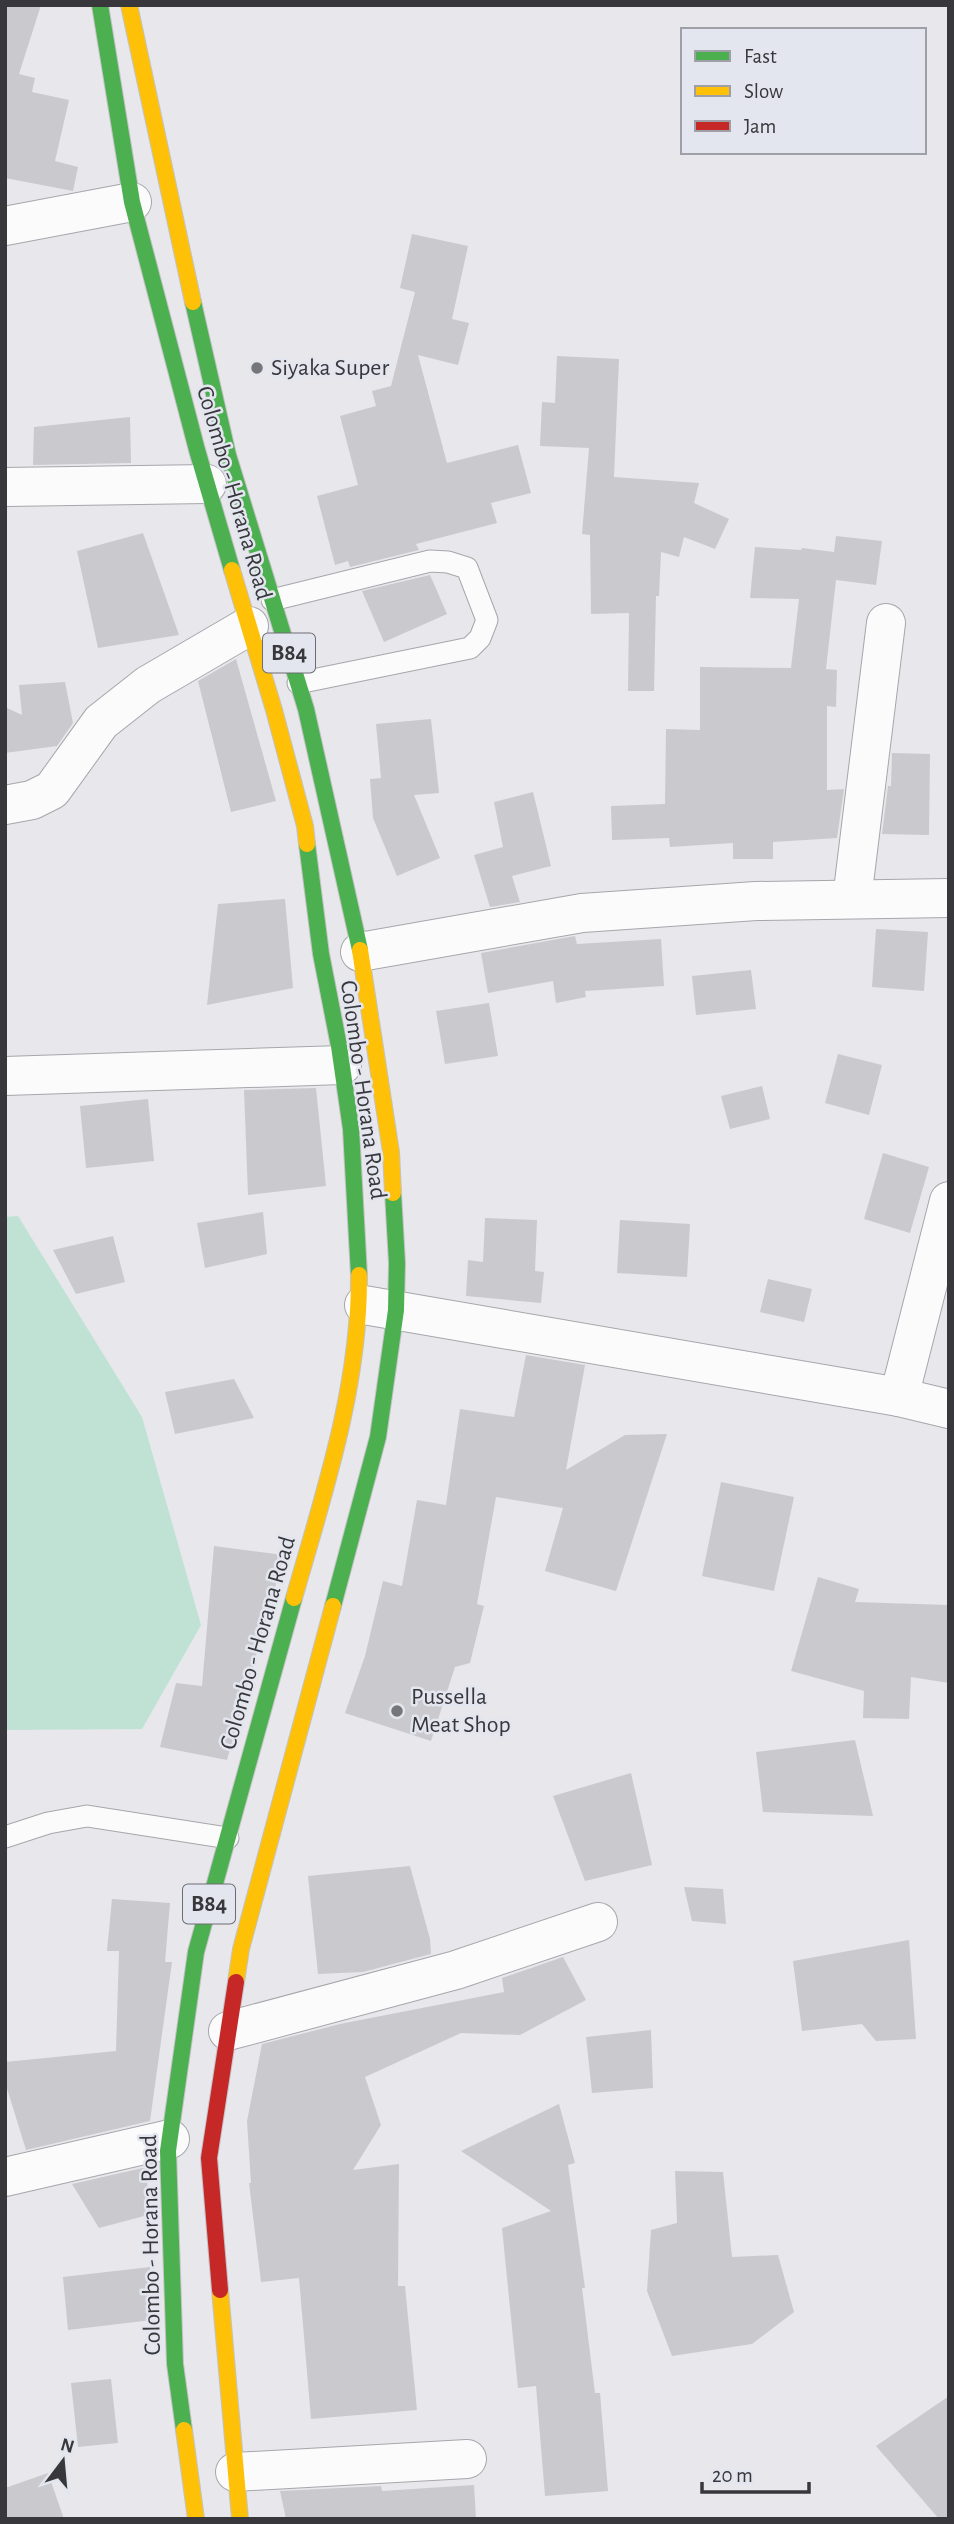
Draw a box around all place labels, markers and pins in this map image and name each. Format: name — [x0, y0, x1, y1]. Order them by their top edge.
place label: Siyaka Super — [271, 356, 389, 380]
marker: Siyaka Super — [249, 360, 265, 376]
place label: Pussella Meat Shop — [411, 1685, 511, 1737]
marker: Pussella Meat Shop — [389, 1703, 405, 1719]

